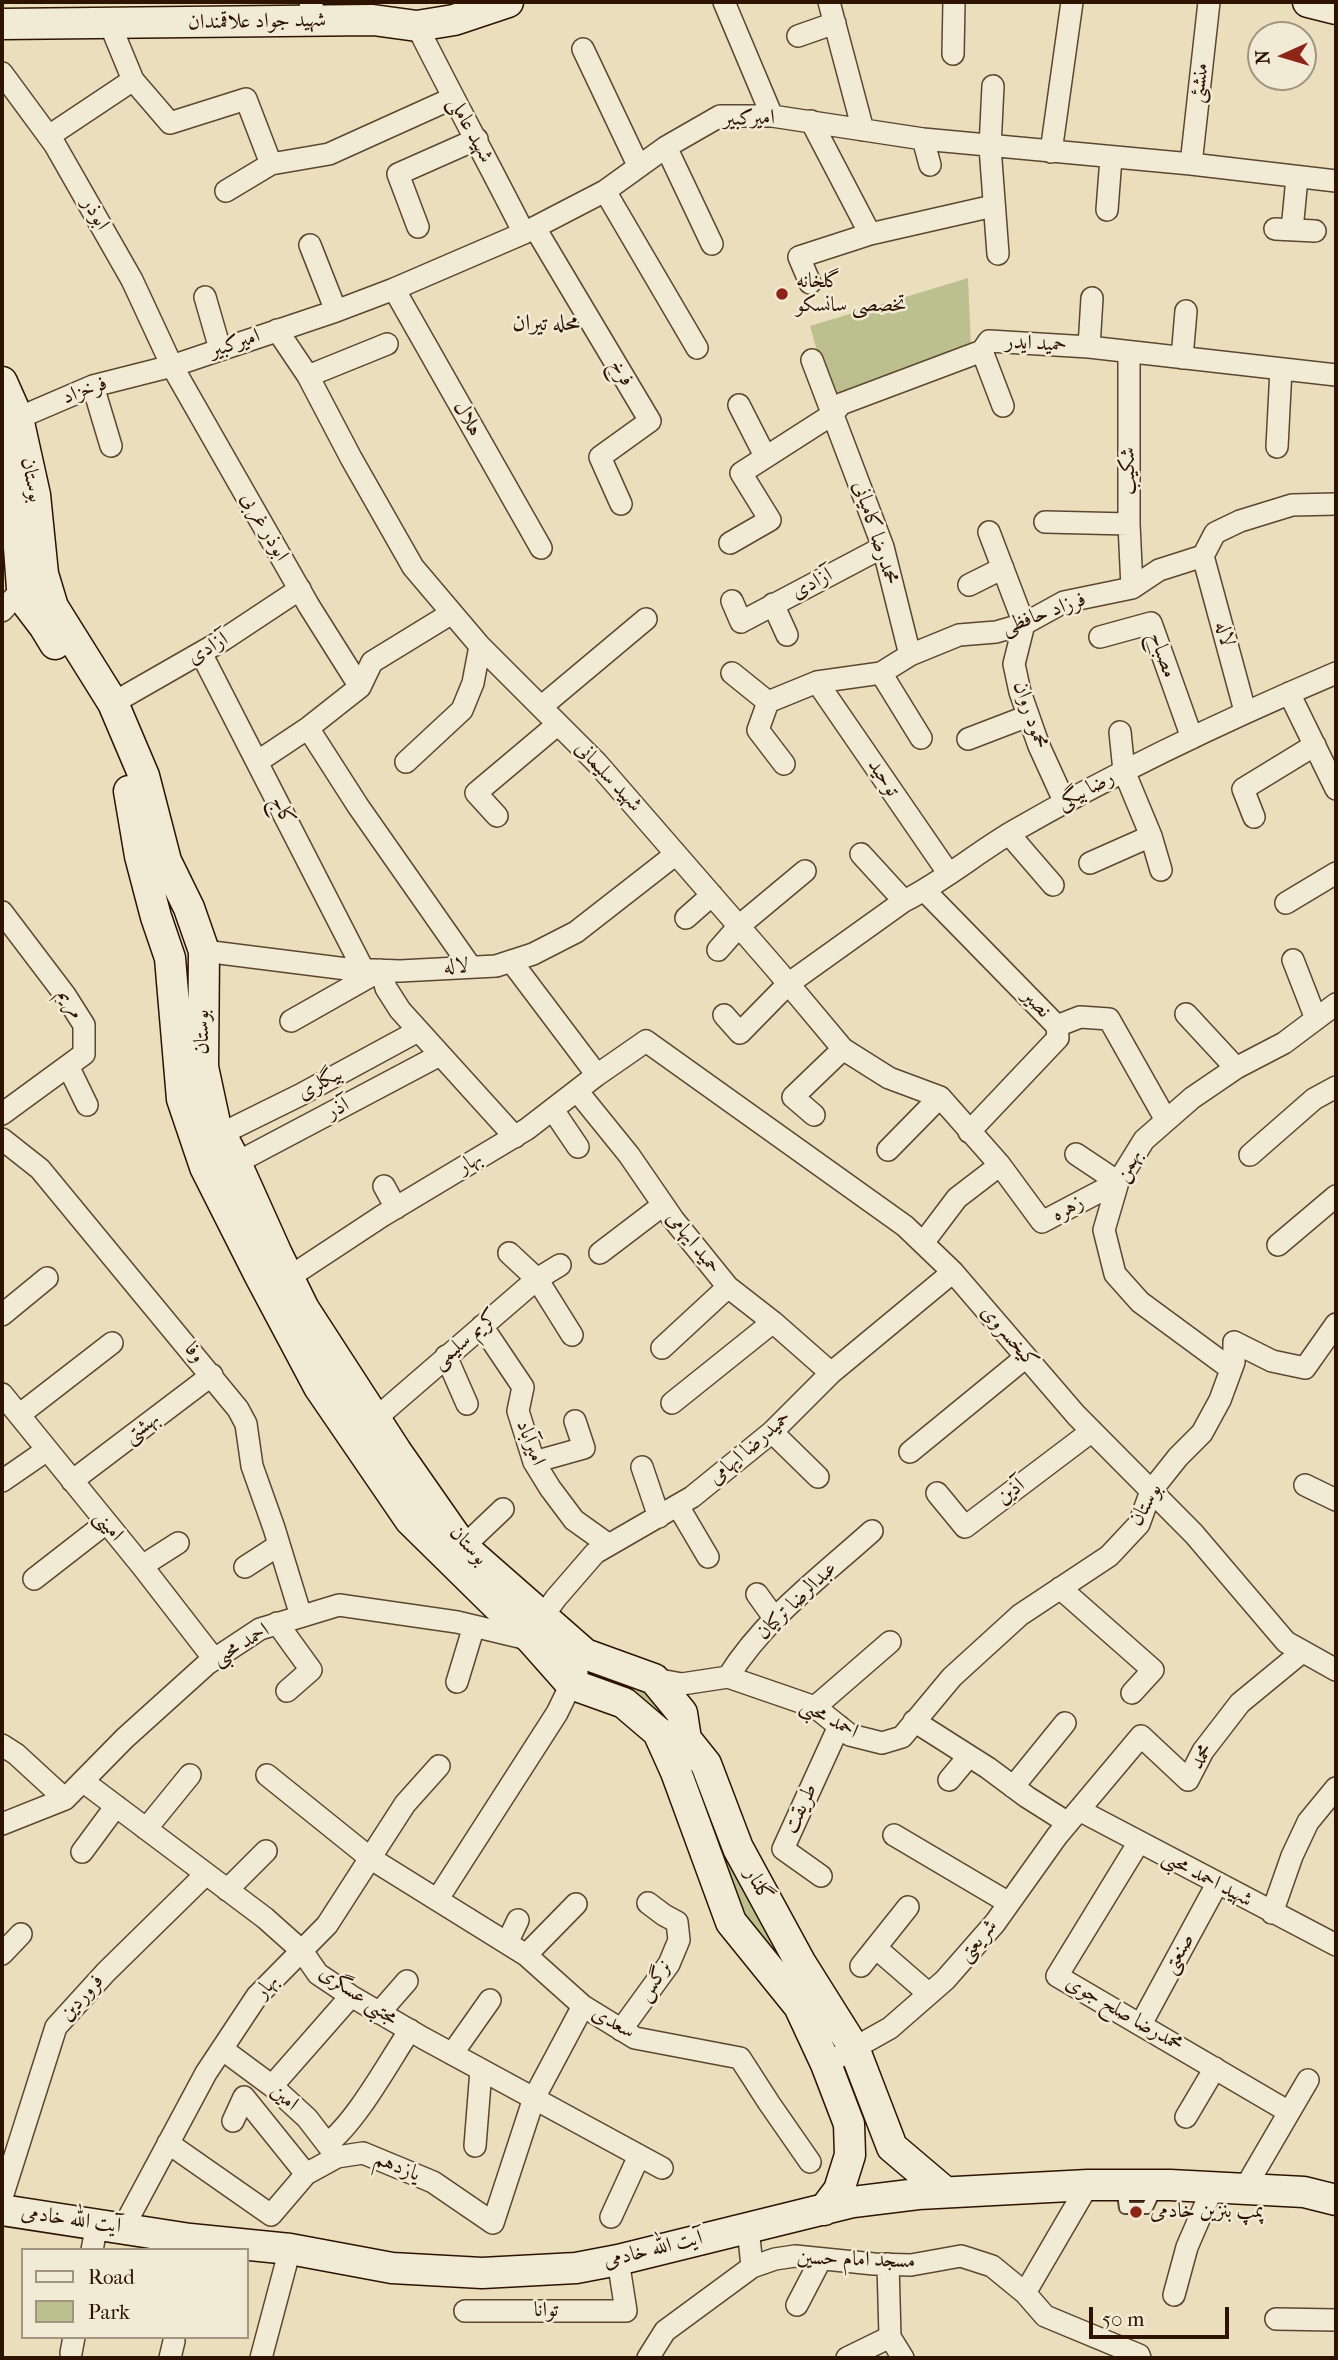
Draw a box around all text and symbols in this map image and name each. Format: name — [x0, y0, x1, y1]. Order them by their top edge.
street label: شهید جواد علاقمندان — [188, 8, 326, 36]
north arrow — [1247, 21, 1317, 91]
text: N — [1252, 49, 1275, 65]
street label: منشئی — [1185, 61, 1215, 105]
street label: شهید عاملی — [442, 93, 498, 167]
street label: امیرکبیر — [723, 106, 775, 132]
street label: ابوذر — [76, 193, 114, 235]
place label: گلخانه تخصصی سانسکو — [796, 269, 906, 319]
marker: گلخانه تخصصی سانسکو — [774, 286, 790, 302]
district label: محله تیران — [512, 310, 580, 338]
street label: امیرکبیر — [206, 324, 264, 364]
street label: حمید ایدر — [1005, 330, 1067, 358]
street label: فرخ — [603, 355, 639, 391]
street label: فرخزاد — [59, 371, 111, 411]
street label: هلال — [447, 397, 487, 441]
street label: شکیب — [1116, 447, 1142, 495]
street label: بوستان — [14, 455, 48, 505]
street label: محمدرضا کامیانی — [846, 478, 904, 588]
street label: ابوذر غربی — [234, 488, 294, 566]
street label: آزادی — [787, 563, 837, 605]
street label: فرزاد حافظی — [998, 587, 1090, 641]
street label: لاله — [1209, 619, 1239, 649]
street label: آزادی — [183, 627, 233, 671]
street label: مصباح — [1142, 629, 1182, 681]
street label: محمود روان — [1007, 678, 1053, 752]
street label: شهید سلیمانی — [569, 736, 647, 818]
street label: توحید — [861, 754, 905, 802]
street label: رضا بیگی — [1053, 766, 1119, 816]
street label: کاج — [264, 792, 300, 830]
street label: لاله — [443, 954, 469, 980]
street label: مریم — [51, 984, 89, 1024]
street label: نصیر — [1016, 984, 1056, 1024]
street label: بوستان — [190, 1009, 216, 1055]
street label: بیگلری — [293, 1062, 347, 1106]
street label: آذر — [322, 1093, 354, 1125]
street label: بهمن — [1110, 1145, 1148, 1187]
street label: بهار — [453, 1146, 487, 1180]
street label: زهره — [1048, 1190, 1088, 1228]
street label: حمید ایهامی — [660, 1207, 726, 1279]
street label: کیخسروی — [975, 1300, 1043, 1374]
street label: کریم سلیمی — [427, 1305, 505, 1375]
street label: وفا — [178, 1337, 210, 1369]
street label: حمیدرضا ایهامی — [704, 1405, 796, 1491]
street label: بهشتی — [119, 1406, 165, 1450]
street label: امیرآباد — [510, 1417, 550, 1469]
street label: آذین — [992, 1473, 1030, 1511]
street label: بوستان — [1124, 1479, 1168, 1531]
street label: امینی — [88, 1505, 128, 1547]
street label: بوستان — [443, 1521, 493, 1571]
street label: عبدالرضا ترکیان — [751, 1556, 843, 1646]
street label: احمد محبی — [208, 1618, 274, 1672]
street label: احمد محبی — [796, 1693, 862, 1745]
street label: محمد — [1185, 1740, 1219, 1774]
street label: طریقت — [779, 1780, 823, 1838]
street label: شهید احمد محبی — [1158, 1845, 1256, 1913]
street label: گلنار — [739, 1864, 777, 1906]
street label: شریعتی — [953, 1914, 1003, 1968]
street label: صنعتی — [1158, 1929, 1200, 1979]
street label: نرگس — [632, 1955, 678, 2007]
street label: مجتبی عسگری — [314, 1961, 402, 2031]
street label: فروردین — [54, 1969, 110, 2027]
street label: بهار — [250, 1970, 284, 2004]
street label: محمدرضا صلح جوی — [1061, 1970, 1187, 2058]
street label: سعدی — [587, 2001, 639, 2045]
street label: امین — [265, 2079, 303, 2117]
street label: یازدهم — [370, 2146, 424, 2188]
place label: پمپ بنزین خادمی — [1150, 2199, 1264, 2225]
street label: آیت الله خادمی — [19, 2200, 123, 2240]
marker: پمپ بنزین خادمی — [1128, 2204, 1144, 2220]
street label: آیت الله خادمی — [601, 2226, 705, 2274]
street label: مسجد امام حسین — [796, 2245, 916, 2275]
legend — [21, 2248, 248, 2339]
text: Road — [88, 2265, 135, 2289]
scale bar — [1093, 2294, 1233, 2338]
street label: توانا — [534, 2298, 558, 2324]
text: Park — [88, 2300, 130, 2324]
text: 50 m — [1102, 2307, 1145, 2331]

